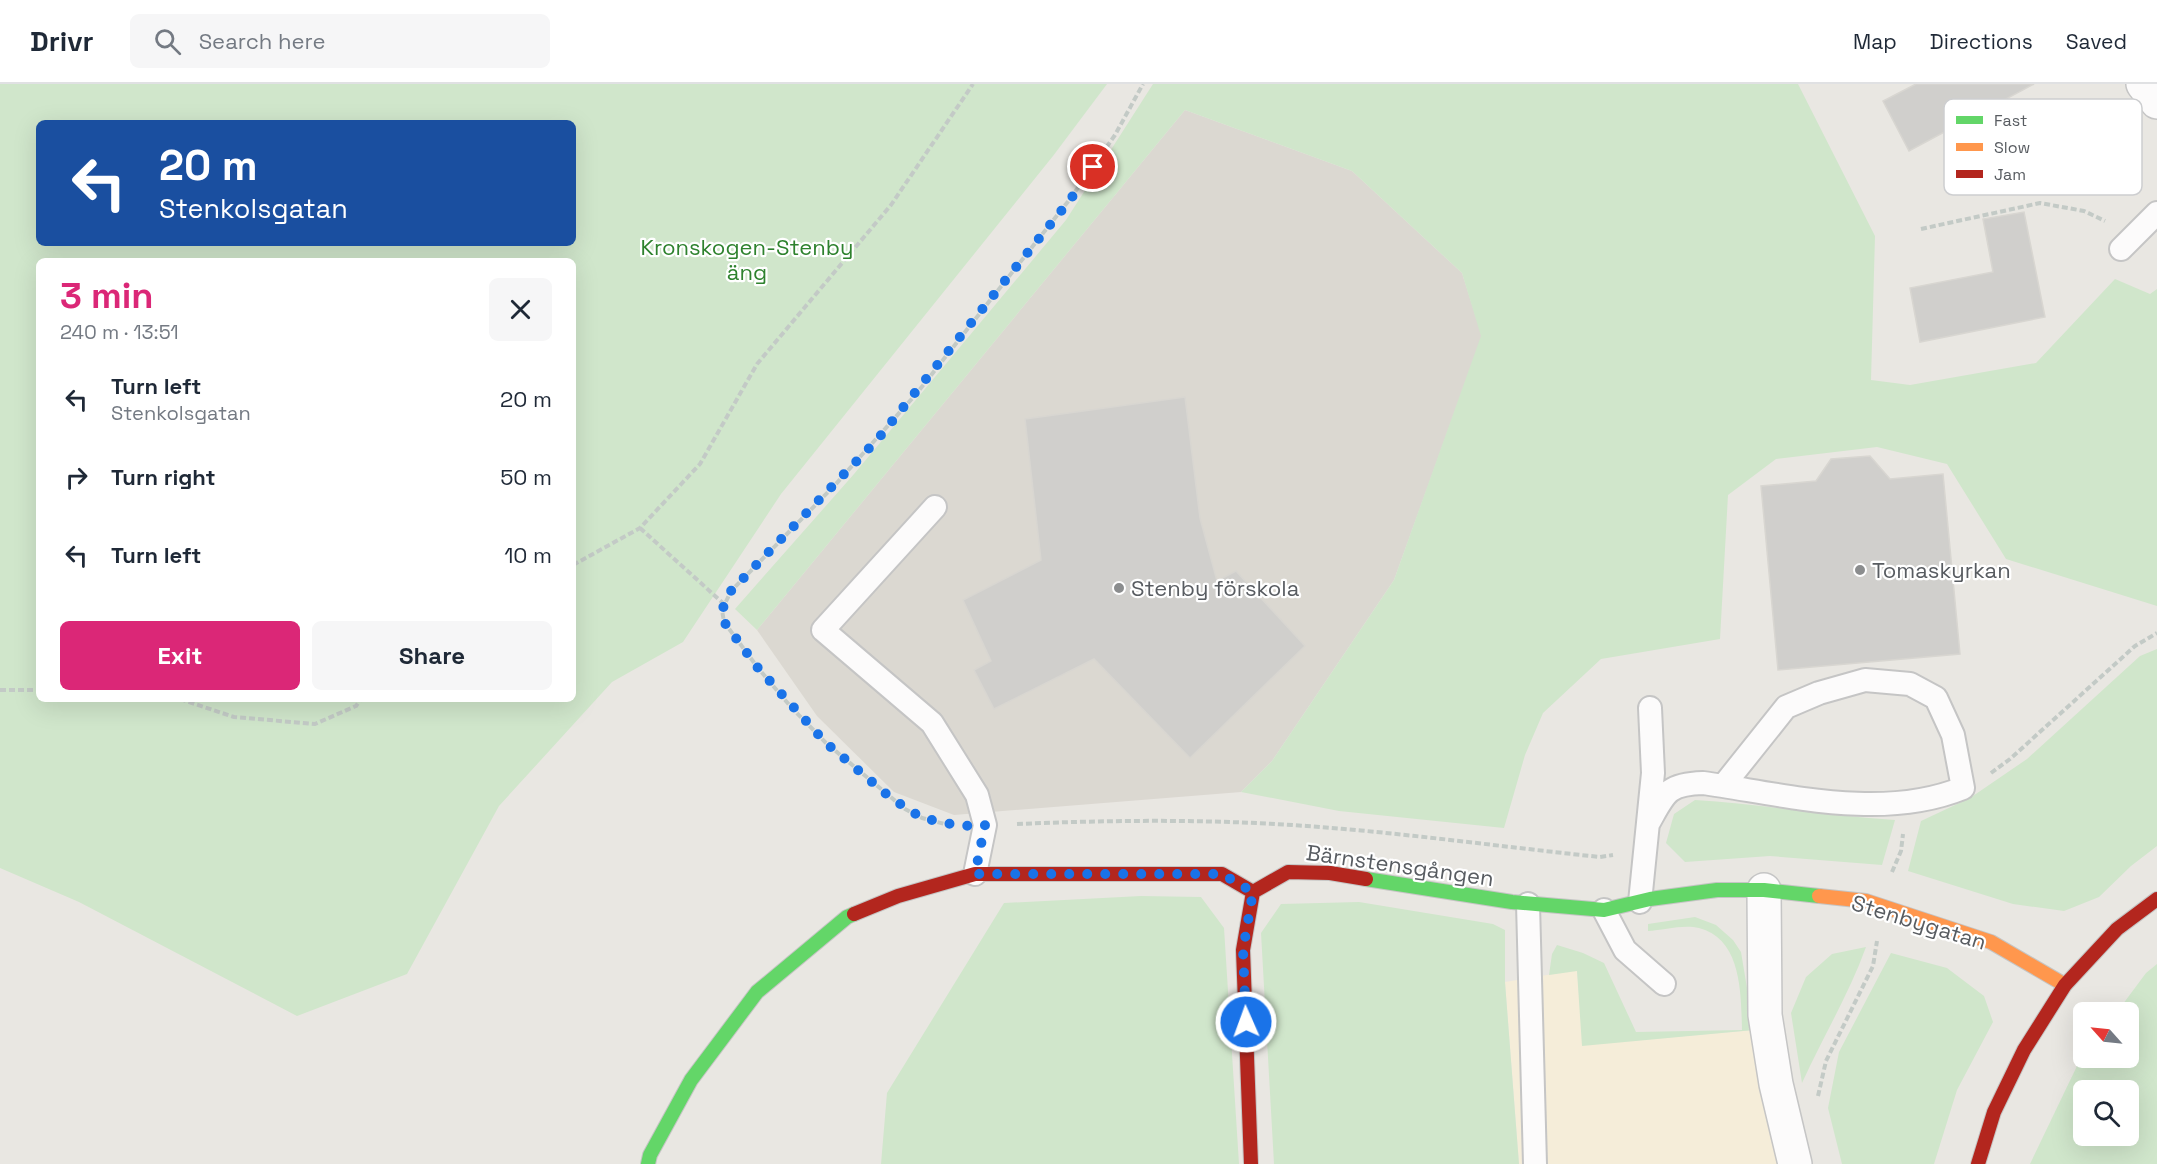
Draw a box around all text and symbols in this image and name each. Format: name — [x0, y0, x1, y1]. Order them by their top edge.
search box — [130, 14, 550, 68]
text: Drivr — [30, 23, 94, 59]
icon: search — [151, 25, 184, 58]
text: Search here — [199, 27, 325, 55]
text: Map — [1853, 28, 1897, 55]
text: Directions — [1930, 28, 2033, 55]
text: Saved — [2066, 28, 2127, 55]
legend — [1944, 99, 2142, 195]
text: Fast — [1994, 110, 2027, 131]
text: Slow — [1994, 137, 2030, 158]
text: 20 m — [159, 139, 258, 192]
pin — [1067, 141, 1118, 192]
icon: left — [60, 144, 138, 222]
icon: arrive — [1076, 150, 1109, 183]
text: Jam — [1994, 164, 2026, 185]
text: Stenkolsgatan — [159, 191, 348, 226]
park label: Kronskogen-Stenby äng — [641, 233, 853, 286]
text: 3 min — [60, 273, 154, 319]
button: close — [489, 278, 552, 341]
text: 240 m · 13:51 — [60, 319, 179, 345]
text: Turn left — [111, 372, 201, 400]
icon: left — [60, 383, 93, 416]
text: 20 m — [500, 385, 552, 413]
text: Stenkolsgatan — [111, 400, 251, 426]
icon: right — [60, 461, 93, 494]
text: Turn right — [111, 463, 216, 491]
text: 50 m — [500, 463, 552, 491]
icon: left — [60, 539, 93, 572]
text: Turn left — [111, 541, 201, 569]
text: 10 m — [504, 541, 552, 569]
place label: Tomaskyrkan — [1872, 556, 2011, 584]
marker: Tomaskyrkan — [1853, 563, 1867, 577]
place label: Stenby förskola — [1131, 574, 1300, 602]
marker: Stenby förskola — [1112, 581, 1126, 595]
button: Exit — [60, 621, 300, 690]
button: Share — [312, 621, 552, 690]
street label: Bärnstensgången — [1304, 838, 1496, 892]
street label: Stenbygatan — [1848, 888, 1990, 956]
position arrow — [1214, 990, 1278, 1054]
north arrow — [2073, 1002, 2139, 1068]
map controls — [2073, 1002, 2139, 1146]
button: search — [2073, 1080, 2139, 1146]

